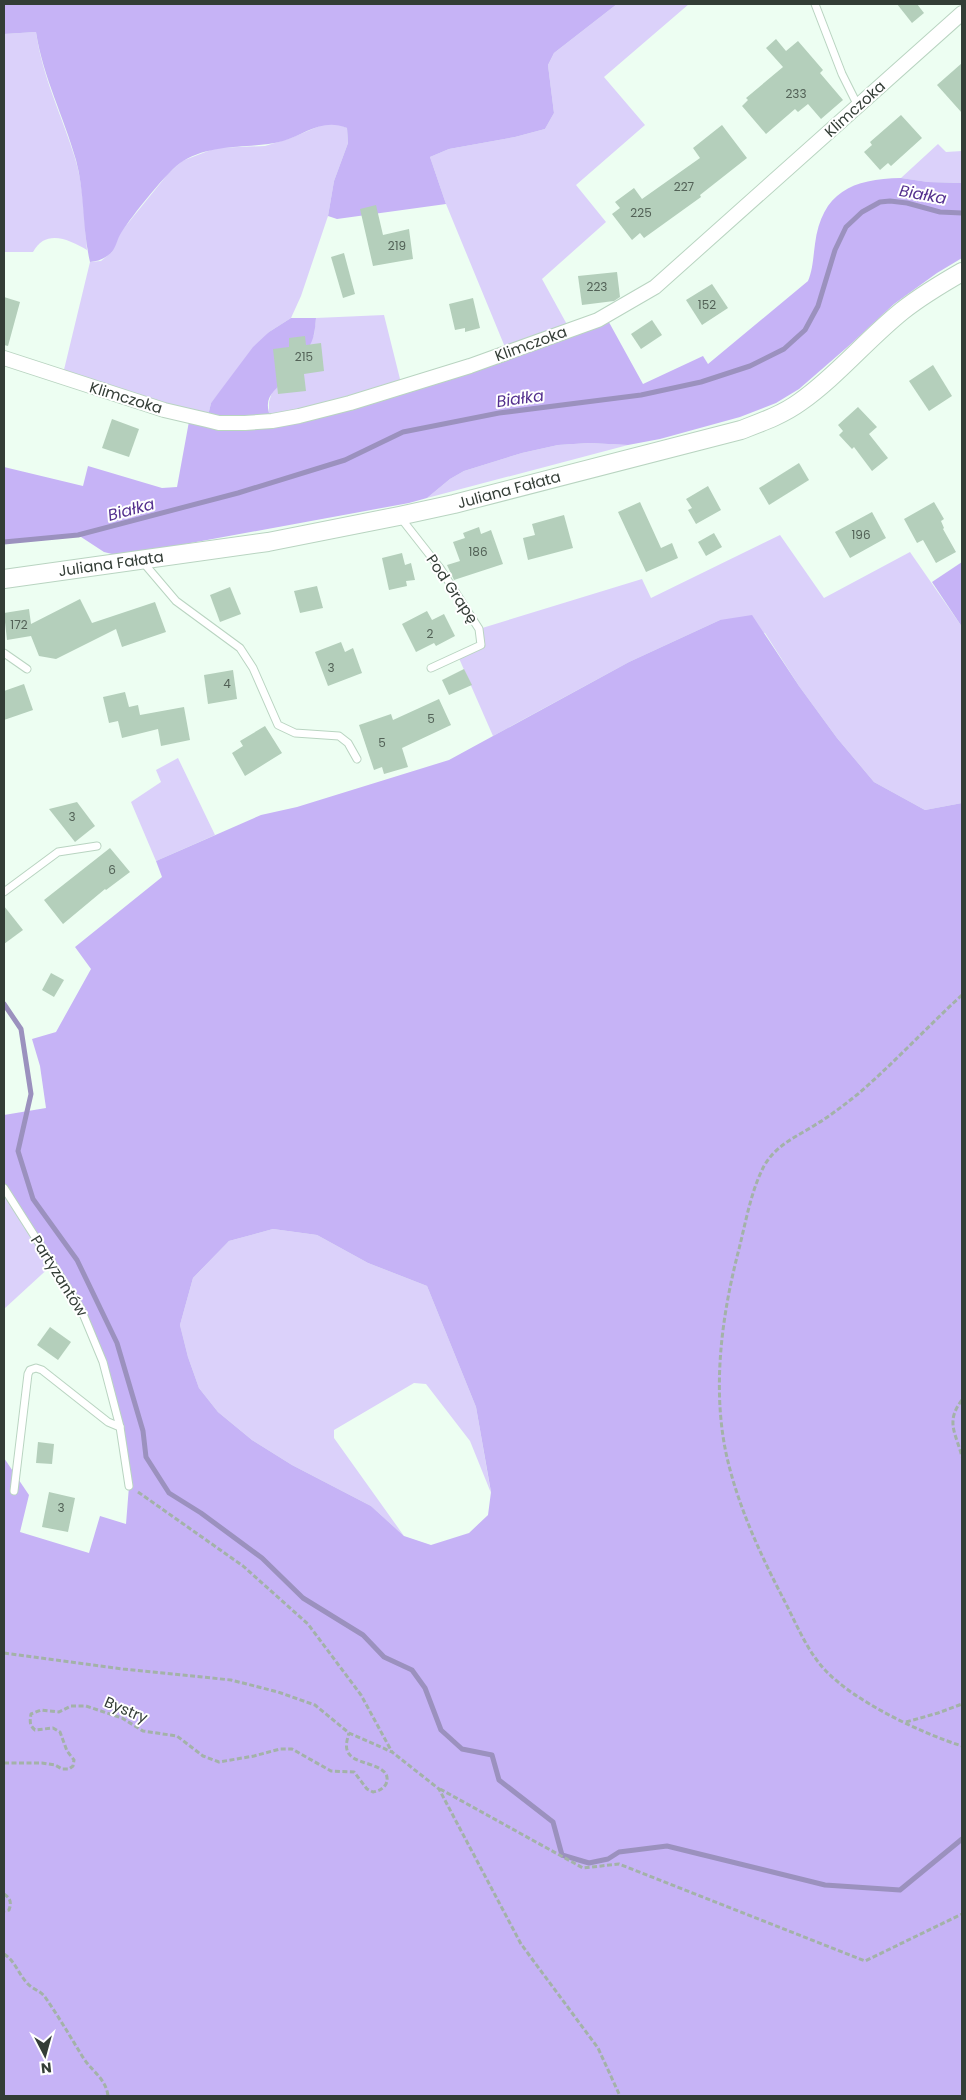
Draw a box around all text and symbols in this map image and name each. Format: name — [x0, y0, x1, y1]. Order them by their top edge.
street label: Klimczoka — [820, 76, 890, 142]
house number: 233 — [785, 85, 807, 102]
house number: 227 — [674, 178, 695, 195]
water label: Białka — [897, 179, 949, 210]
house number: 225 — [630, 204, 652, 221]
house number: 219 — [388, 237, 406, 254]
house number: 223 — [587, 278, 607, 295]
house number: 152 — [698, 296, 716, 313]
street label: Klimczoka — [492, 321, 570, 366]
house number: 215 — [295, 348, 313, 365]
street label: Klimczoka — [87, 376, 165, 419]
water label: Białka — [495, 384, 545, 413]
street label: Juliana Fałata — [455, 466, 563, 513]
water label: Białka — [105, 492, 157, 527]
house number: 196 — [851, 526, 871, 543]
house number: 186 — [468, 543, 488, 560]
street label: Juliana Fałata — [57, 546, 165, 581]
street label: Pod Grapę — [422, 550, 483, 627]
house number: 172 — [10, 616, 28, 633]
house number: 2 — [427, 625, 434, 642]
house number: 3 — [327, 659, 335, 676]
house number: 4 — [223, 675, 231, 692]
house number: 5 — [427, 710, 435, 727]
house number: 5 — [378, 734, 386, 751]
house number: 3 — [68, 808, 76, 825]
house number: 6 — [108, 861, 116, 878]
street label: Partyzantów — [26, 1231, 93, 1321]
house number: 3 — [57, 1499, 65, 1516]
street label: Bystry — [101, 1691, 152, 1728]
north arrow — [20, 2030, 70, 2080]
text: N — [40, 2057, 53, 2078]

